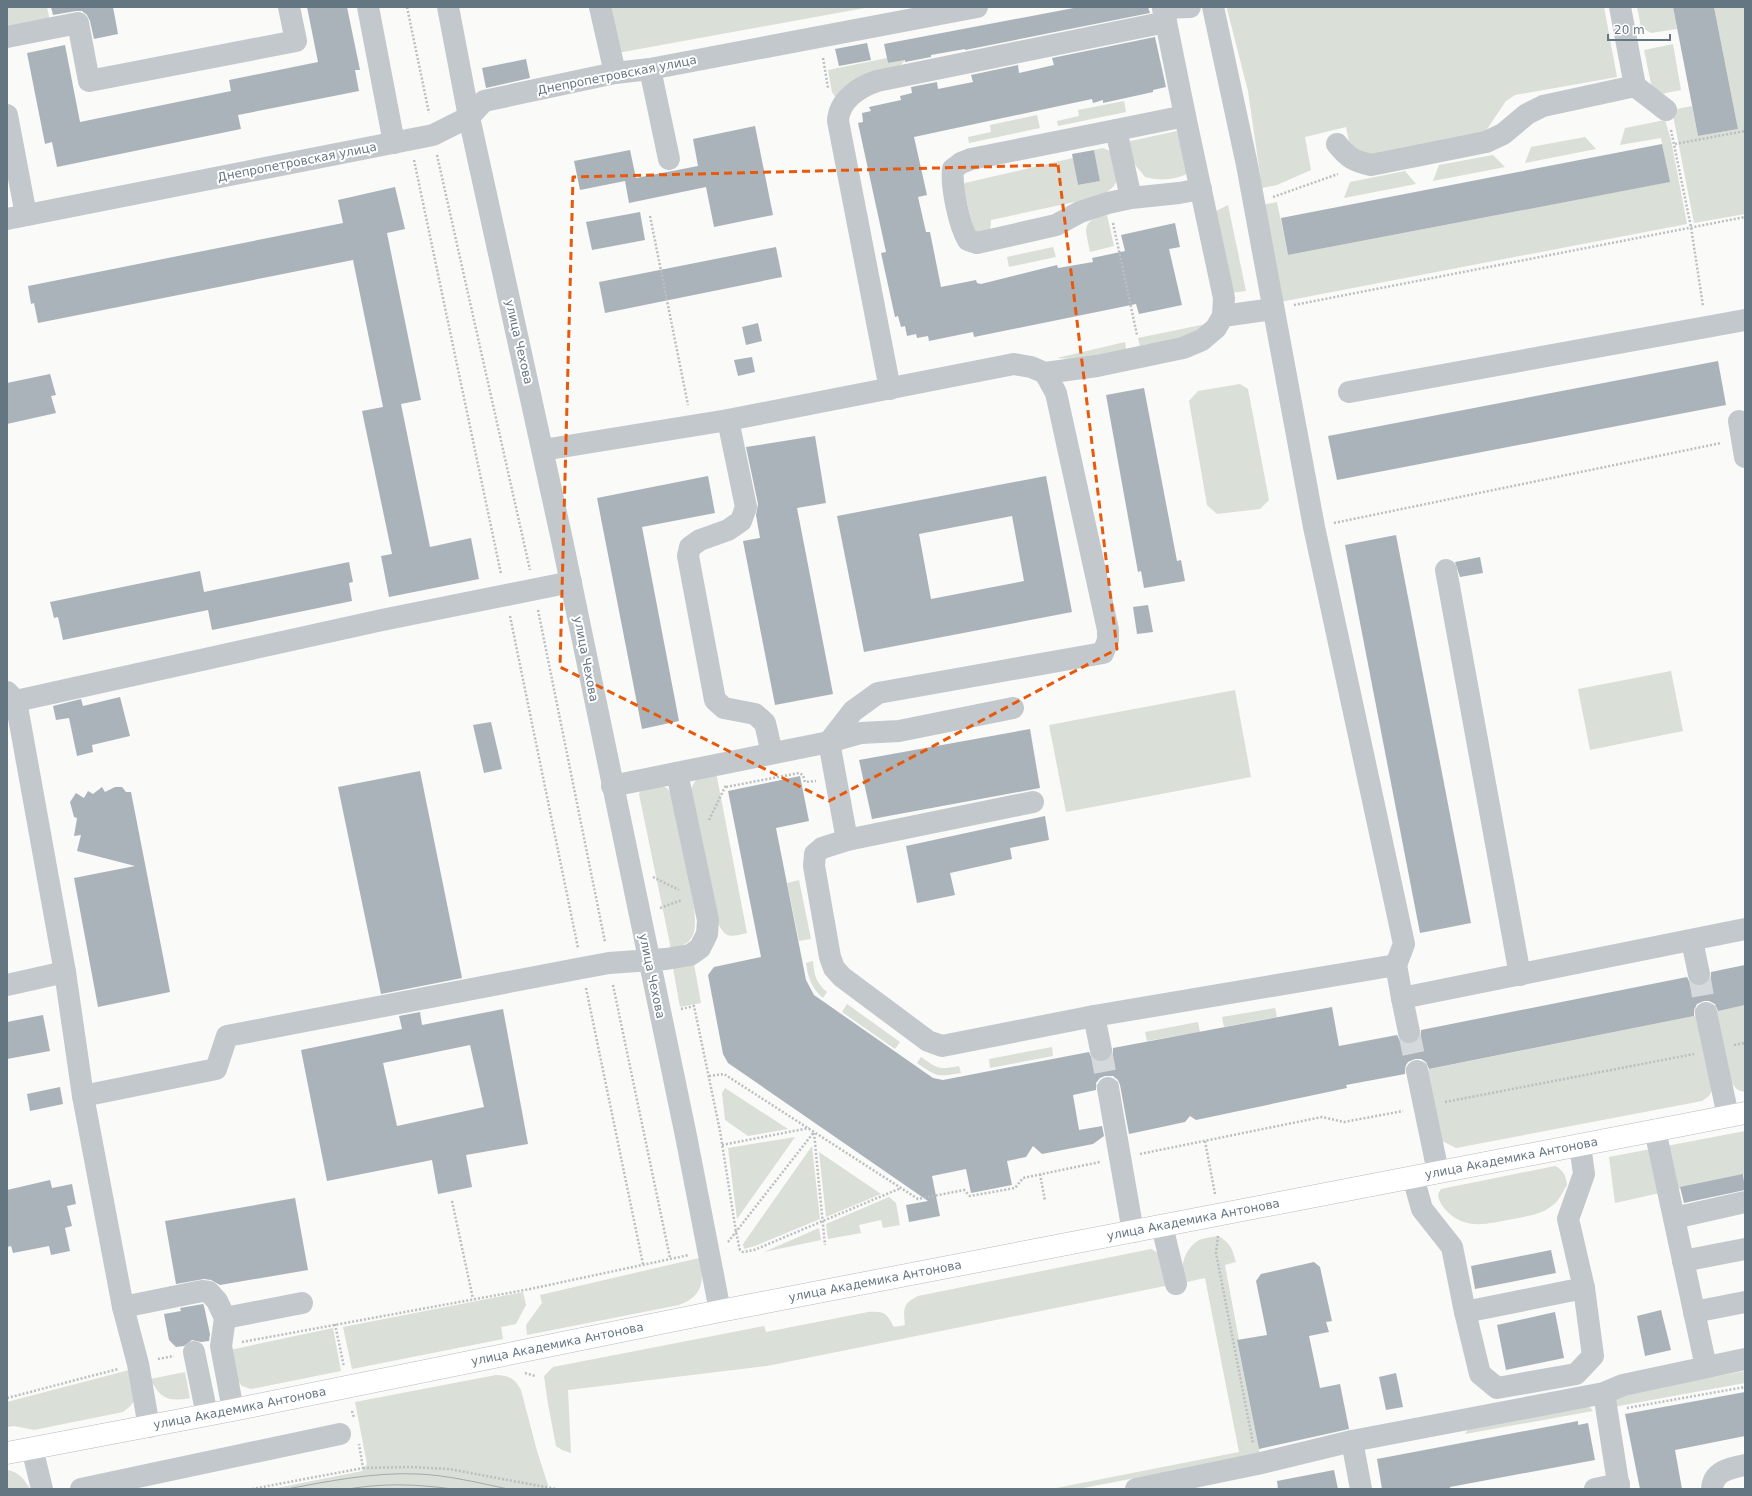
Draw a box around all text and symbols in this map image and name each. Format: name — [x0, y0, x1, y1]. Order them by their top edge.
scale bar — [1608, 16, 1670, 42]
text: 20 m — [1614, 23, 1645, 37]
street label: Днепропетровская улица — [536, 53, 698, 97]
street label: Днепропетровская улица — [216, 140, 378, 184]
street label: улица Чехова — [502, 298, 536, 386]
street label: улица Чехова — [571, 615, 601, 703]
street label: улица Чехова — [636, 932, 668, 1020]
street label: улица Академика Антонова — [1424, 1135, 1599, 1182]
street label: улица Академика Антонова — [1106, 1196, 1281, 1243]
street label: улица Академика Антонова — [787, 1257, 963, 1305]
street label: улица Академика Антонова — [470, 1320, 645, 1368]
street label: улица Академика Антонова — [152, 1384, 327, 1432]

